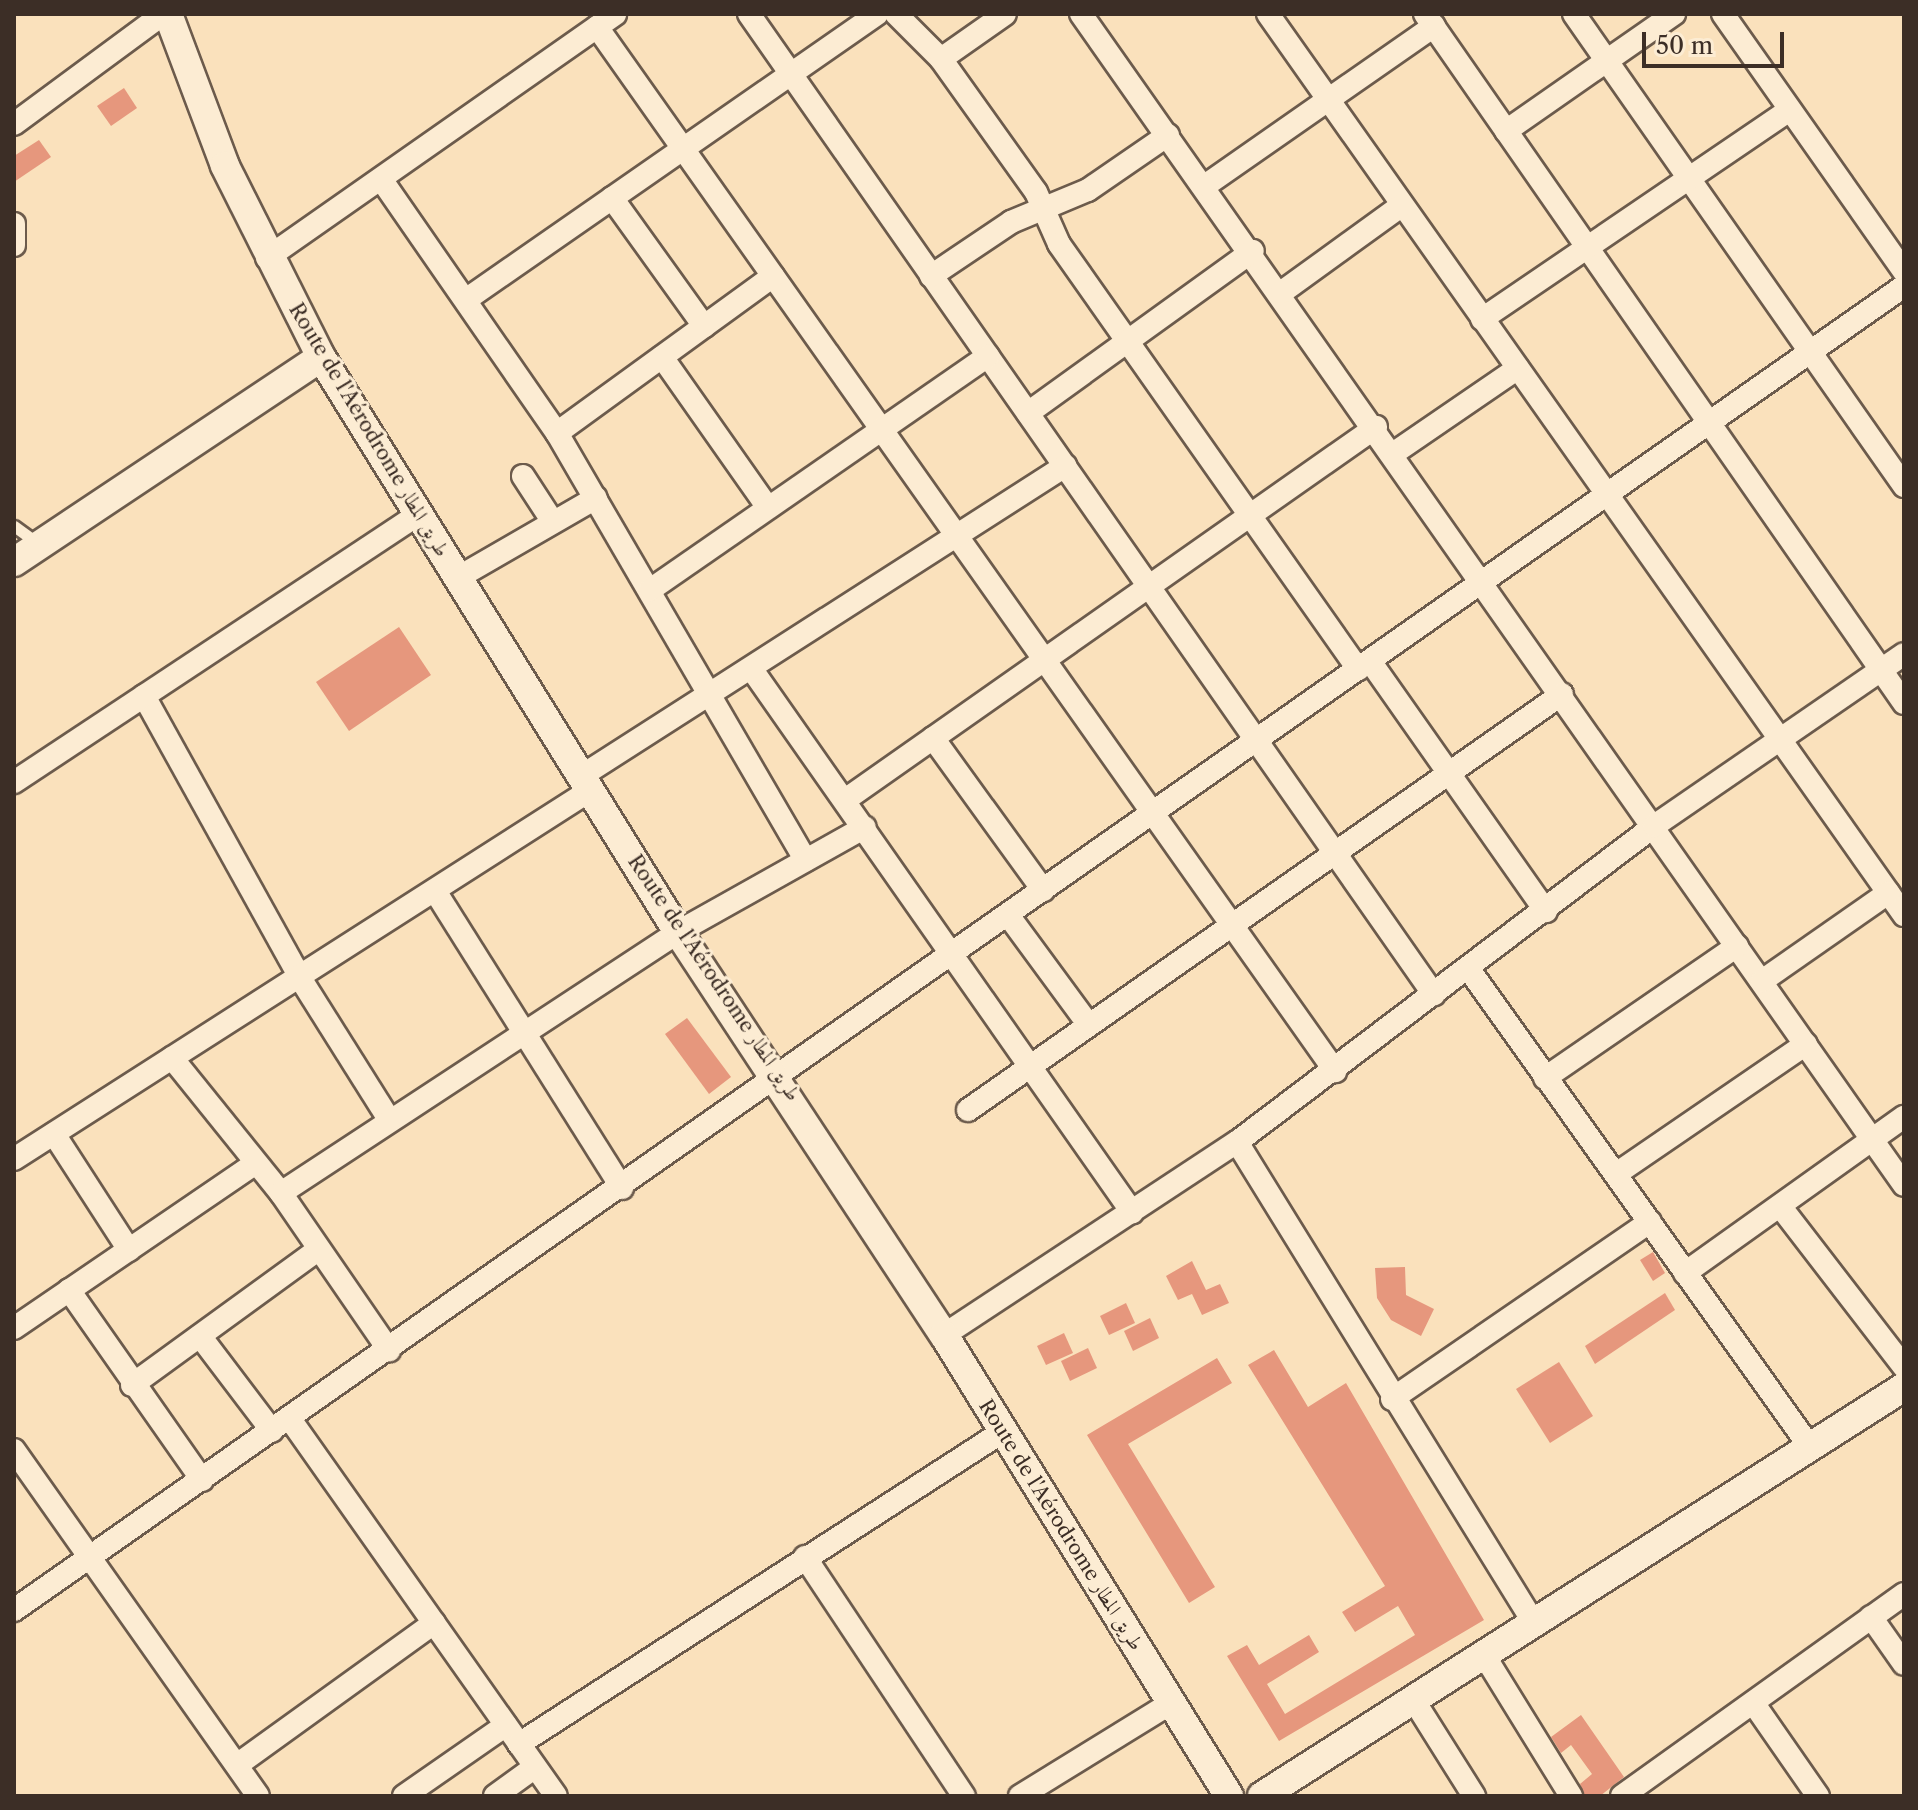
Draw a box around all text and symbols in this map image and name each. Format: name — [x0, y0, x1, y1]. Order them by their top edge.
scale bar — [1646, 16, 1788, 66]
text: 50 m — [1656, 31, 1713, 60]
street label: Route de l'Aérodrome طريق المطار — [284, 299, 454, 561]
street label: Route de l'Aérodrome طريق المطار — [623, 851, 805, 1105]
street label: Route de l'Aérodrome طريق المطار — [974, 1395, 1148, 1655]

